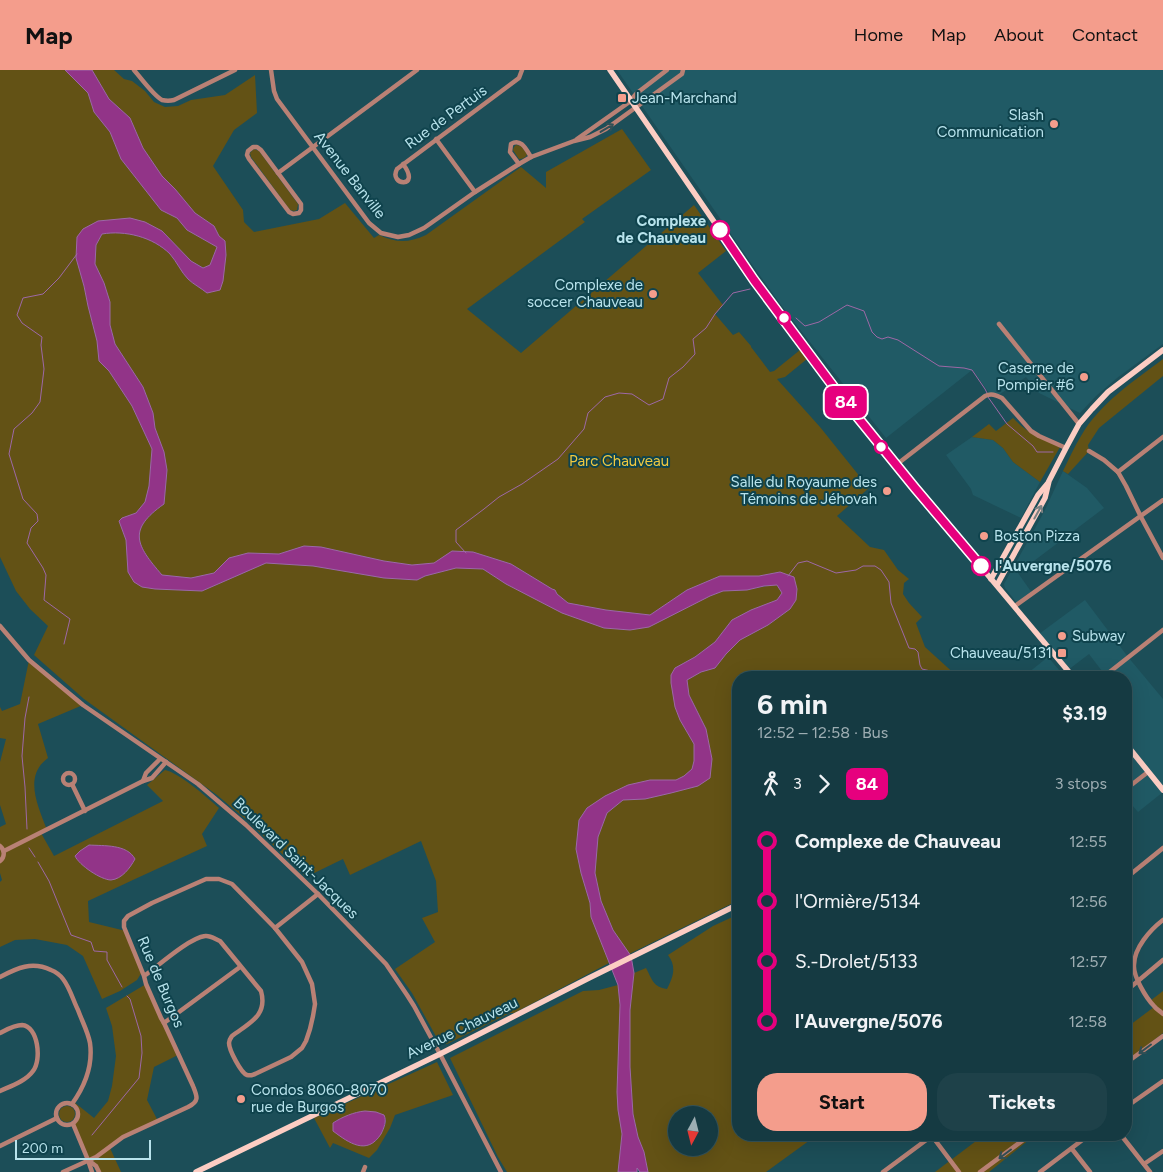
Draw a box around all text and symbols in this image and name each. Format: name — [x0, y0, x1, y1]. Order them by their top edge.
text: Map — [25, 21, 73, 50]
text: Home — [854, 24, 903, 46]
text: Map — [931, 24, 966, 46]
text: About — [994, 24, 1044, 46]
text: Contact — [1072, 24, 1138, 46]
street label: Rue de Pertuis — [402, 81, 490, 153]
place label: Jean-Marchand — [632, 89, 737, 107]
marker: Jean-Marchand — [616, 92, 628, 104]
place label: Slash Communication — [937, 106, 1044, 141]
marker: Slash Communication — [1048, 118, 1060, 130]
one-way arrow — [599, 122, 613, 132]
street label: Avenue Banville — [310, 128, 390, 222]
place label: Complexe de Chauveau — [616, 212, 707, 247]
marker: Complexe de Chauveau — [710, 220, 730, 240]
place label: Complexe de soccer Chauveau — [527, 276, 643, 311]
marker: Complexe de soccer Chauveau — [647, 288, 659, 300]
unlabelled marker — [777, 311, 791, 325]
place label: Caserne de Pompier #6 — [997, 359, 1074, 394]
marker: Caserne de Pompier #6 — [1078, 371, 1090, 383]
line badge: 84 — [824, 386, 868, 418]
text: 84 — [835, 391, 857, 413]
unlabelled marker — [874, 440, 888, 454]
park label: Parc Chauveau — [569, 452, 669, 470]
place label: Salle du Royaume des Témoins de Jéhovah — [731, 473, 877, 508]
marker: Salle du Royaume des Témoins de Jéhovah — [881, 485, 893, 497]
one-way arrow — [1033, 504, 1043, 519]
place label: Boston Pizza — [994, 527, 1080, 545]
marker: Boston Pizza — [978, 530, 990, 542]
marker: l'Auvergne/5076 — [971, 556, 991, 576]
place label: l'Auvergne/5076 — [995, 557, 1112, 575]
place label: Subway — [1072, 627, 1125, 645]
marker: Subway — [1056, 630, 1068, 642]
place label: Chauveau/5131 — [950, 644, 1052, 662]
marker: Chauveau/5131 — [1056, 647, 1068, 659]
text: 6 min — [757, 687, 828, 721]
text: $3.19 — [1062, 702, 1107, 725]
text: 12:52 – 12:58 · Bus — [757, 723, 888, 742]
icon: walk — [757, 770, 785, 798]
icon: forward — [810, 770, 838, 798]
text: 84 — [856, 773, 878, 795]
text: 3 — [793, 774, 802, 793]
text: 3 stops — [1055, 774, 1107, 793]
street label: Boulevard Saint-Jacques — [230, 794, 362, 922]
text: Complexe de Chauveau — [795, 830, 1001, 853]
text: 12:55 — [1069, 832, 1107, 851]
text: l'Ormière/5134 — [795, 890, 920, 913]
text: 12:56 — [1069, 892, 1107, 911]
street label: Rue de Burgos — [134, 934, 188, 1030]
text: S.-Drolet/5133 — [795, 950, 918, 973]
text: 12:57 — [1070, 952, 1107, 971]
street label: Avenue Chauveau — [403, 993, 521, 1063]
text: l'Auvergne/5076 — [795, 1010, 943, 1033]
text: 12:58 — [1068, 1012, 1107, 1031]
one-way arrow — [1139, 1044, 1152, 1055]
button: Start — [757, 1073, 927, 1131]
button: Tickets — [937, 1073, 1107, 1131]
place label: Condos 8060-8070 rue de Burgos — [251, 1081, 387, 1116]
marker: Condos 8060-8070 rue de Burgos — [235, 1093, 247, 1105]
north arrow — [668, 1106, 718, 1156]
map controls — [668, 1106, 718, 1156]
scale bar — [15, 1137, 151, 1160]
text: 200 m — [22, 1140, 63, 1157]
one-way arrow — [999, 1148, 1012, 1159]

